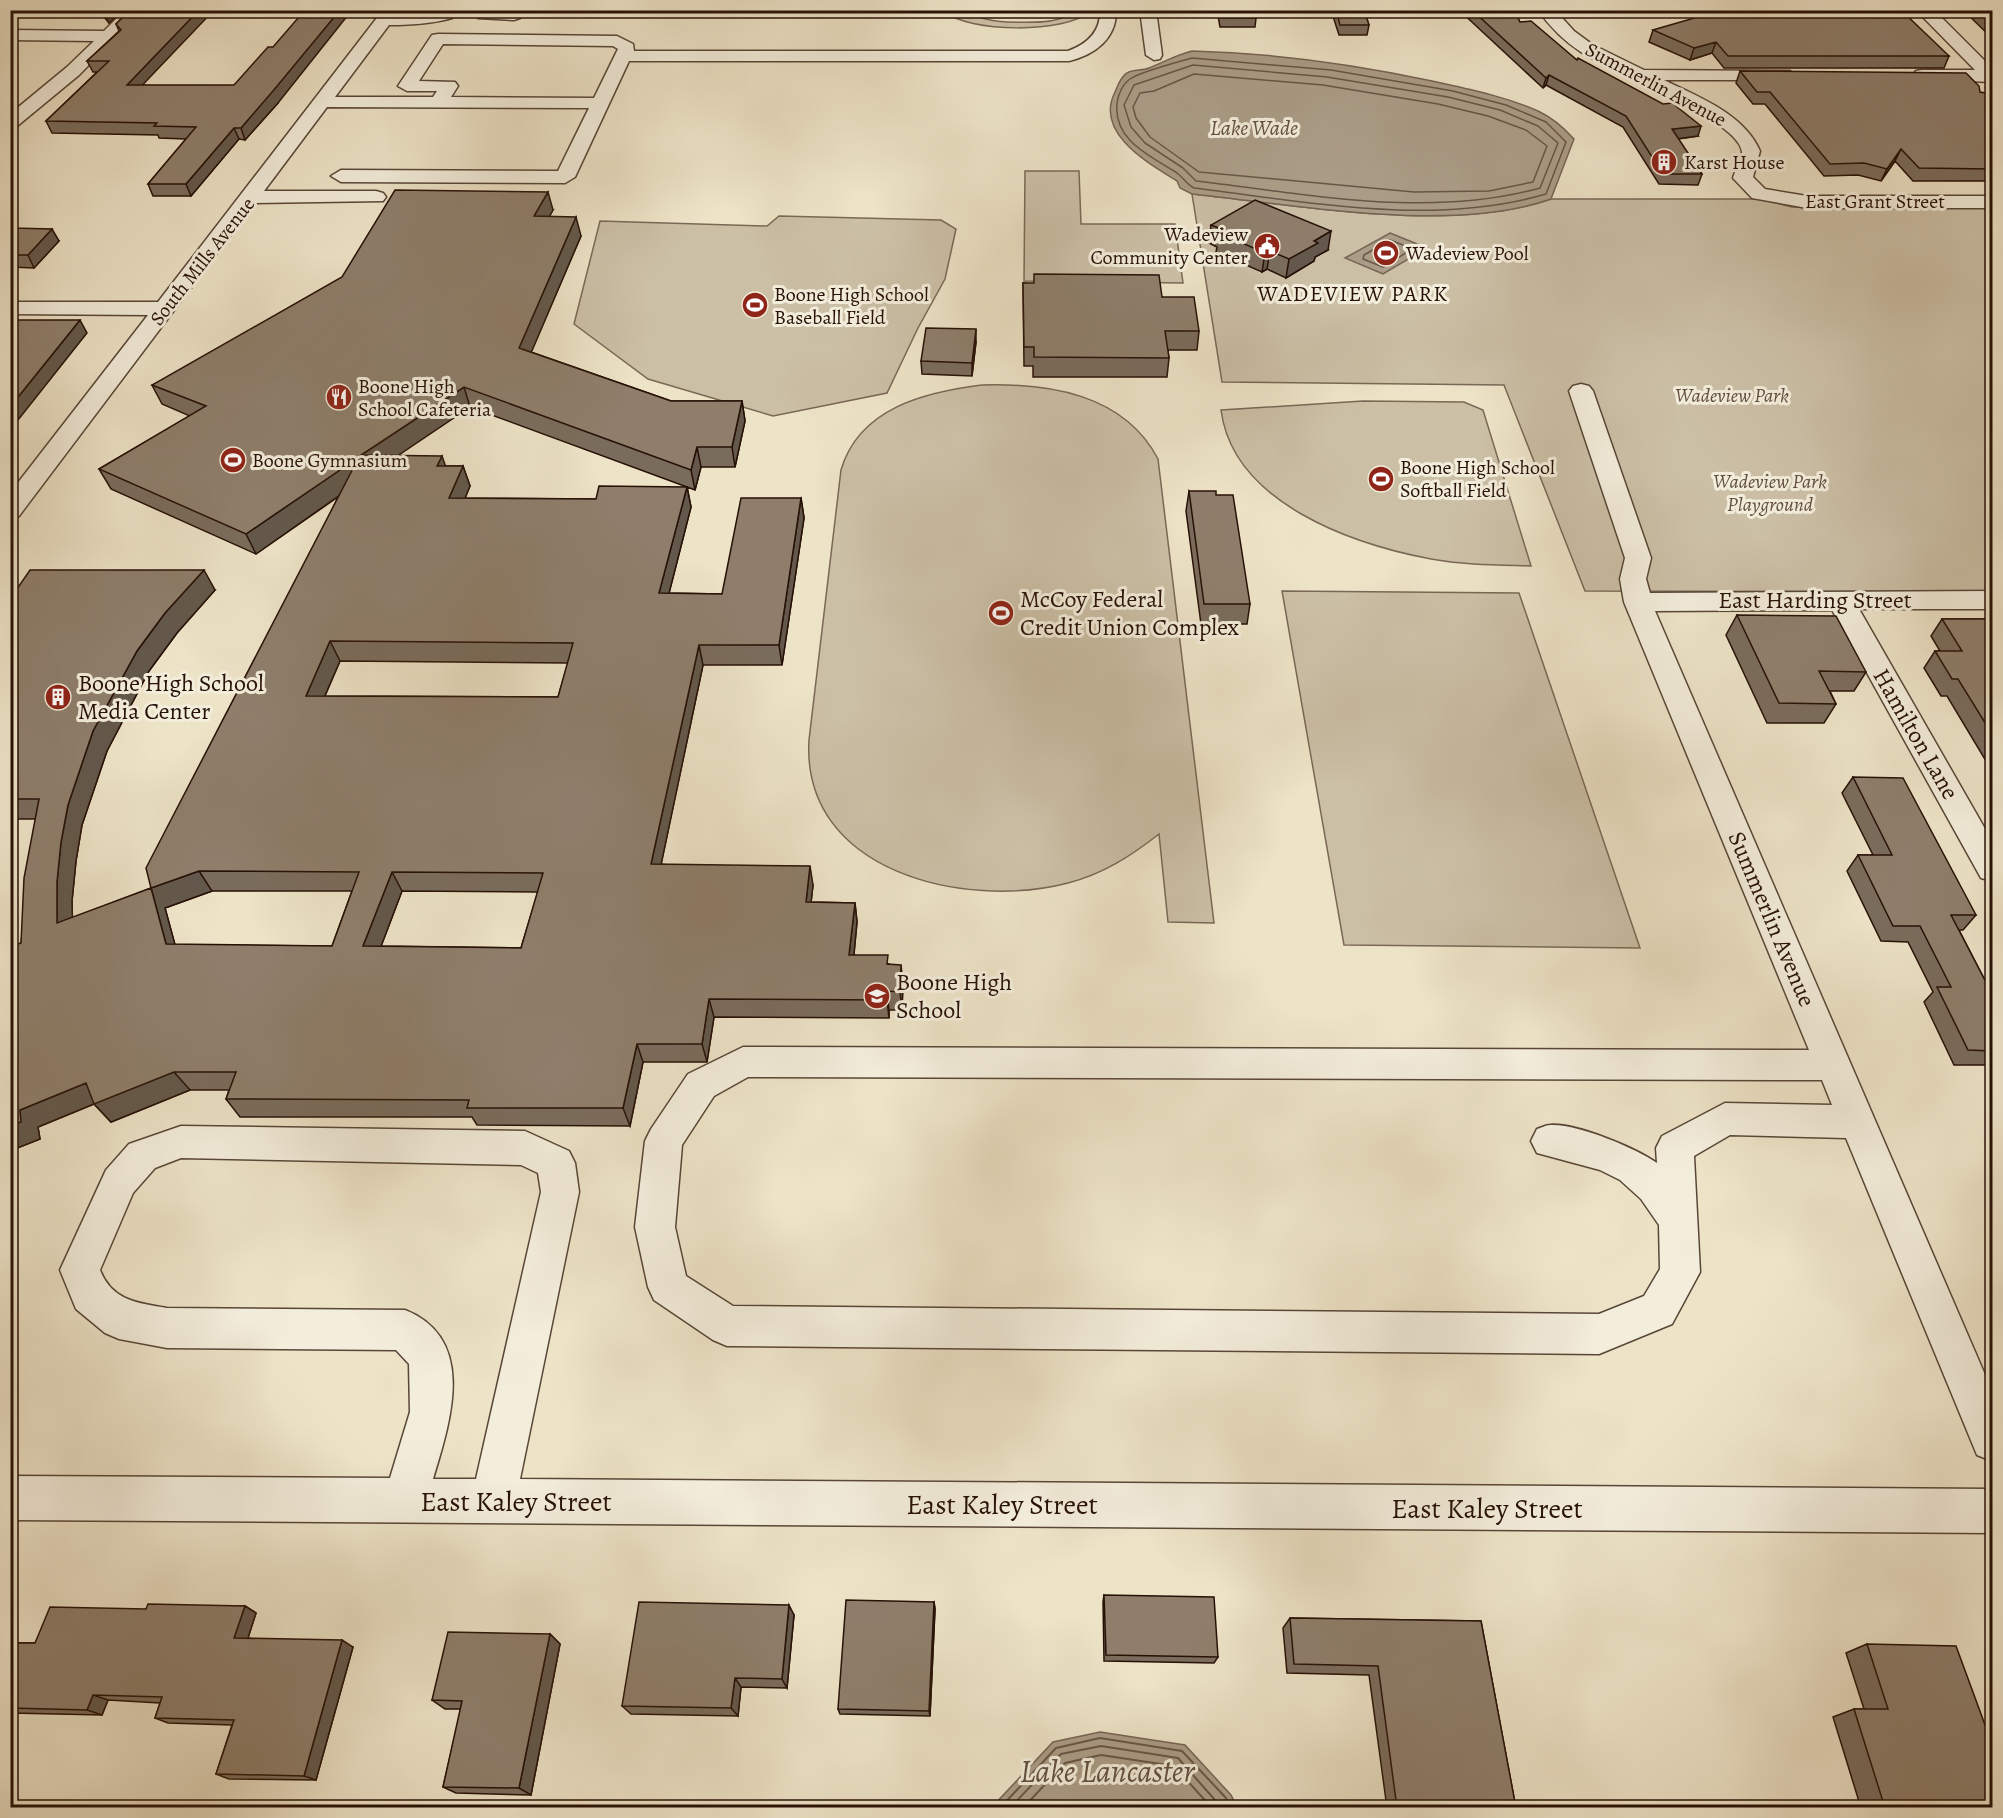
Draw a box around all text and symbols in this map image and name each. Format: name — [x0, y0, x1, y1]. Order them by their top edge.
street label: Summerlin Avenue — [1580, 36, 1731, 133]
water label: Lake Wade — [1210, 113, 1298, 143]
building icon: Karst House — [1649, 147, 1679, 177]
place label: Karst House — [1684, 149, 1784, 176]
street label: East Grant Street — [1805, 188, 1945, 215]
street label: South Mills Avenue — [144, 192, 261, 331]
place label: Wadeview Community Center — [1090, 221, 1249, 271]
public building icon: Wadeview Community Center — [1252, 231, 1282, 261]
sports icon: Wadeview Pool — [1371, 238, 1401, 268]
place label: Wadeview Pool — [1405, 240, 1529, 267]
district label: WADEVIEW PARK — [1256, 279, 1449, 309]
place label: Boone High School Baseball Field — [774, 281, 929, 331]
sports icon: Boone High School Baseball Field — [740, 290, 770, 320]
place label: Boone High School Cafeteria — [358, 373, 492, 423]
restaurant icon: Boone High School Cafeteria — [324, 382, 354, 412]
park label: Wadeview Park — [1675, 382, 1789, 409]
sports icon: Boone Gymnasium — [218, 445, 248, 475]
place label: Boone Gymnasium — [252, 447, 408, 474]
place label: Boone High School Softball Field — [1400, 454, 1555, 504]
sports icon: Boone High School Softball Field — [1366, 464, 1396, 494]
park label: Wadeview Park Playground — [1713, 468, 1827, 518]
place label: McCoy Federal Credit Union Complex — [1020, 583, 1239, 643]
street label: East Harding Street — [1718, 584, 1912, 616]
sports icon: McCoy Federal Credit Union Complex — [986, 598, 1016, 628]
street label: Hamilton Lane — [1866, 663, 1966, 805]
place label: Boone High School Media Center — [78, 667, 264, 727]
building icon: Boone High School Media Center — [43, 682, 73, 712]
street label: Summerlin Avenue — [1721, 826, 1823, 1012]
place label: Boone High School — [896, 966, 1012, 1026]
school or university icon: Boone High School — [862, 981, 892, 1011]
street label: East Kaley Street — [420, 1483, 612, 1521]
street label: East Kaley Street — [906, 1486, 1098, 1524]
street label: East Kaley Street — [1391, 1490, 1583, 1528]
water label: Lake Lancaster — [1020, 1749, 1195, 1793]

